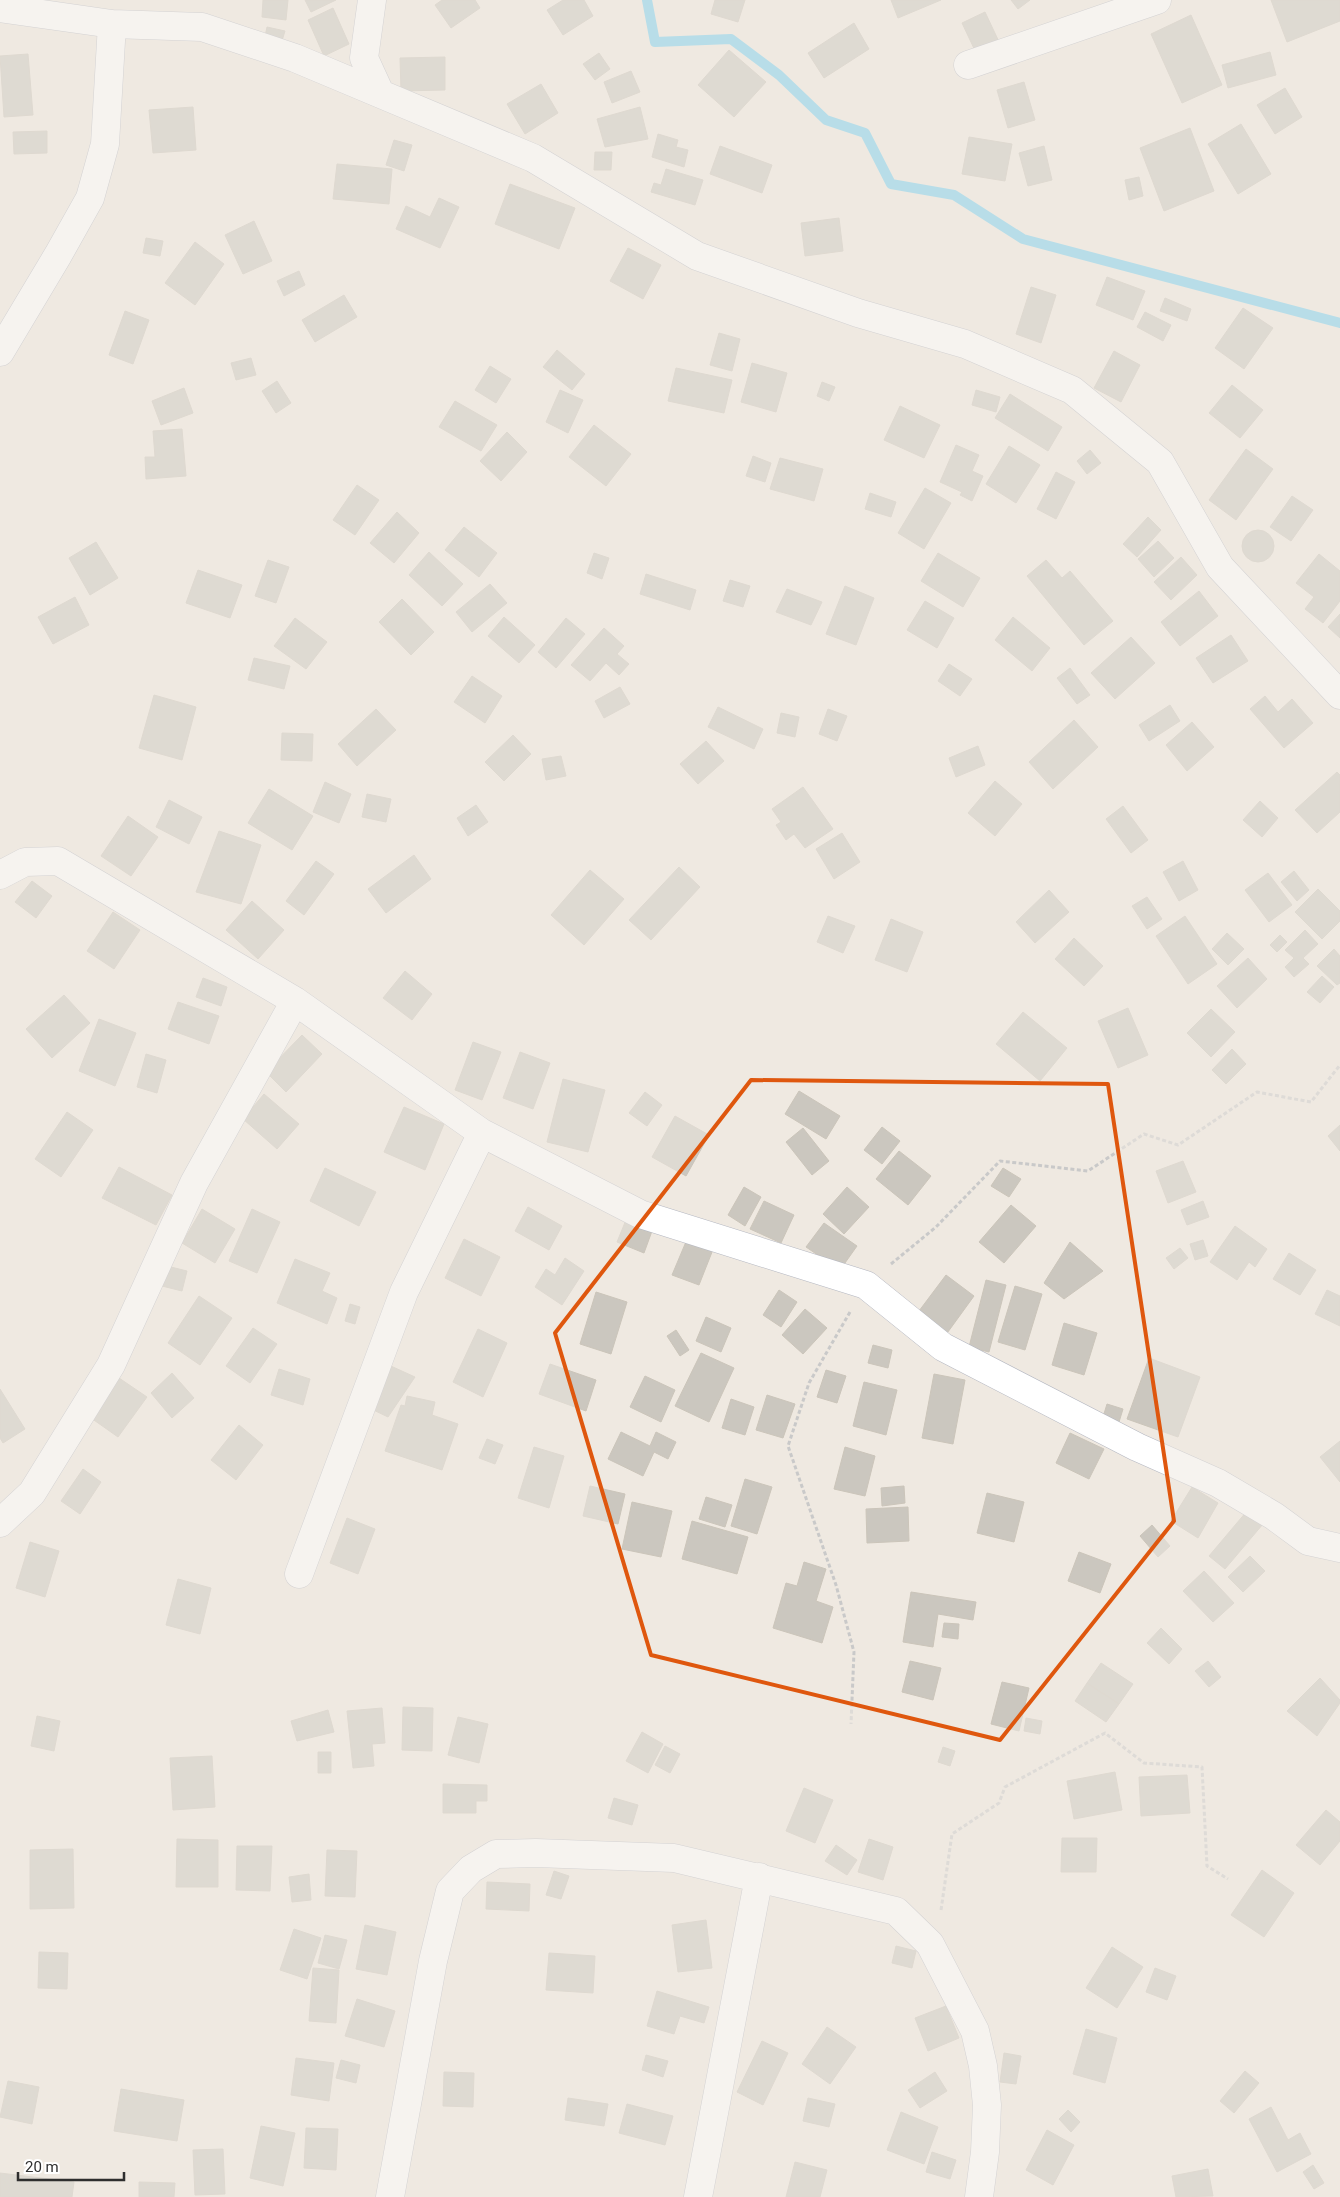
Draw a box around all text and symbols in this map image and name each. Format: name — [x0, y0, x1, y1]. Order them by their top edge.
scale bar — [18, 2150, 124, 2182]
text: 20 m — [25, 2158, 59, 2176]

